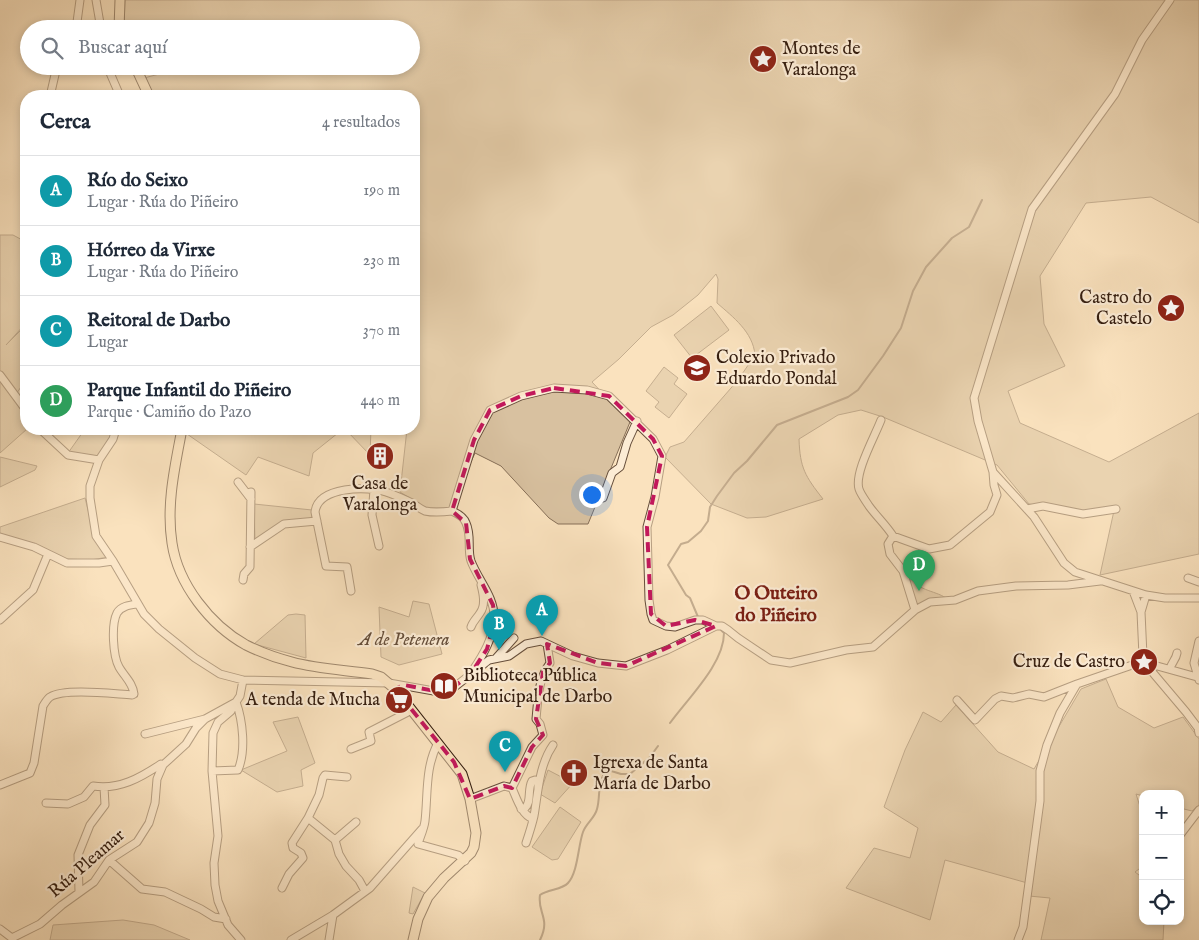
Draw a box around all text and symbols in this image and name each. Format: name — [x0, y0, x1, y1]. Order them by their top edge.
search box — [20, 20, 420, 75]
icon: search — [38, 34, 66, 62]
text: Buscar aquí — [78, 36, 167, 60]
place label: Montes de Varalonga — [781, 38, 860, 82]
place icon: Montes de Varalonga — [748, 44, 778, 74]
text: Cerca — [40, 109, 90, 136]
text: 4 resultados — [322, 113, 400, 133]
text: Río do Seixo — [87, 169, 188, 193]
text: A — [51, 181, 61, 201]
text: 190 m — [363, 181, 400, 201]
text: Lugar · Rúa do Piñeiro — [87, 193, 238, 213]
text: Hórreo da Virxe — [87, 239, 215, 263]
text: B — [51, 251, 61, 271]
text: 230 m — [363, 251, 400, 271]
text: Lugar · Rúa do Piñeiro — [87, 263, 238, 283]
place label: Castro do Castelo — [1079, 287, 1152, 331]
place icon: Castro do Castelo — [1156, 293, 1186, 323]
text: Reitoral de Darbo — [87, 309, 230, 333]
text: C — [50, 321, 62, 341]
text: 370 m — [363, 321, 400, 341]
text: Lugar — [87, 333, 128, 353]
place label: Colexio Privado Eduardo Pondal — [716, 347, 837, 391]
school or university icon: Colexio Privado Eduardo Pondal — [682, 353, 712, 383]
text: Parque Infantil do Piñeiro — [87, 379, 291, 403]
text: D — [50, 391, 62, 411]
text: 440 m — [361, 391, 400, 411]
text: Parque · Camiño do Pazo — [87, 403, 251, 423]
building icon: Casa de Varalonga — [365, 441, 395, 471]
place label: Casa de Varalonga — [342, 473, 417, 517]
your location — [579, 482, 605, 508]
pin: D — [903, 550, 935, 591]
district label: O Outeiro do Piñeiro — [734, 582, 818, 628]
pin: A — [526, 595, 558, 636]
pin: B — [483, 609, 515, 650]
park label: A de Petenera — [356, 629, 450, 652]
place icon: Cruz de Castro — [1129, 647, 1159, 677]
place label: Cruz de Castro — [1013, 651, 1125, 674]
place label: Biblioteca Pública Municipal de Darbo — [463, 665, 613, 709]
library icon: Biblioteca Pública Municipal de Darbo — [429, 671, 459, 701]
supermarket icon: A tenda de Mucha — [384, 685, 414, 715]
place label: A tenda de Mucha — [245, 689, 380, 712]
pin: C — [489, 731, 521, 772]
place label: Igrexa de Santa María de Darbo — [593, 752, 711, 796]
church icon: Igrexa de Santa María de Darbo — [559, 758, 589, 788]
map controls — [1139, 790, 1184, 925]
button: + — [1139, 790, 1184, 835]
street label: Rúa Pleamar — [44, 824, 130, 904]
button: − — [1139, 835, 1184, 880]
button: locate — [1139, 880, 1184, 925]

